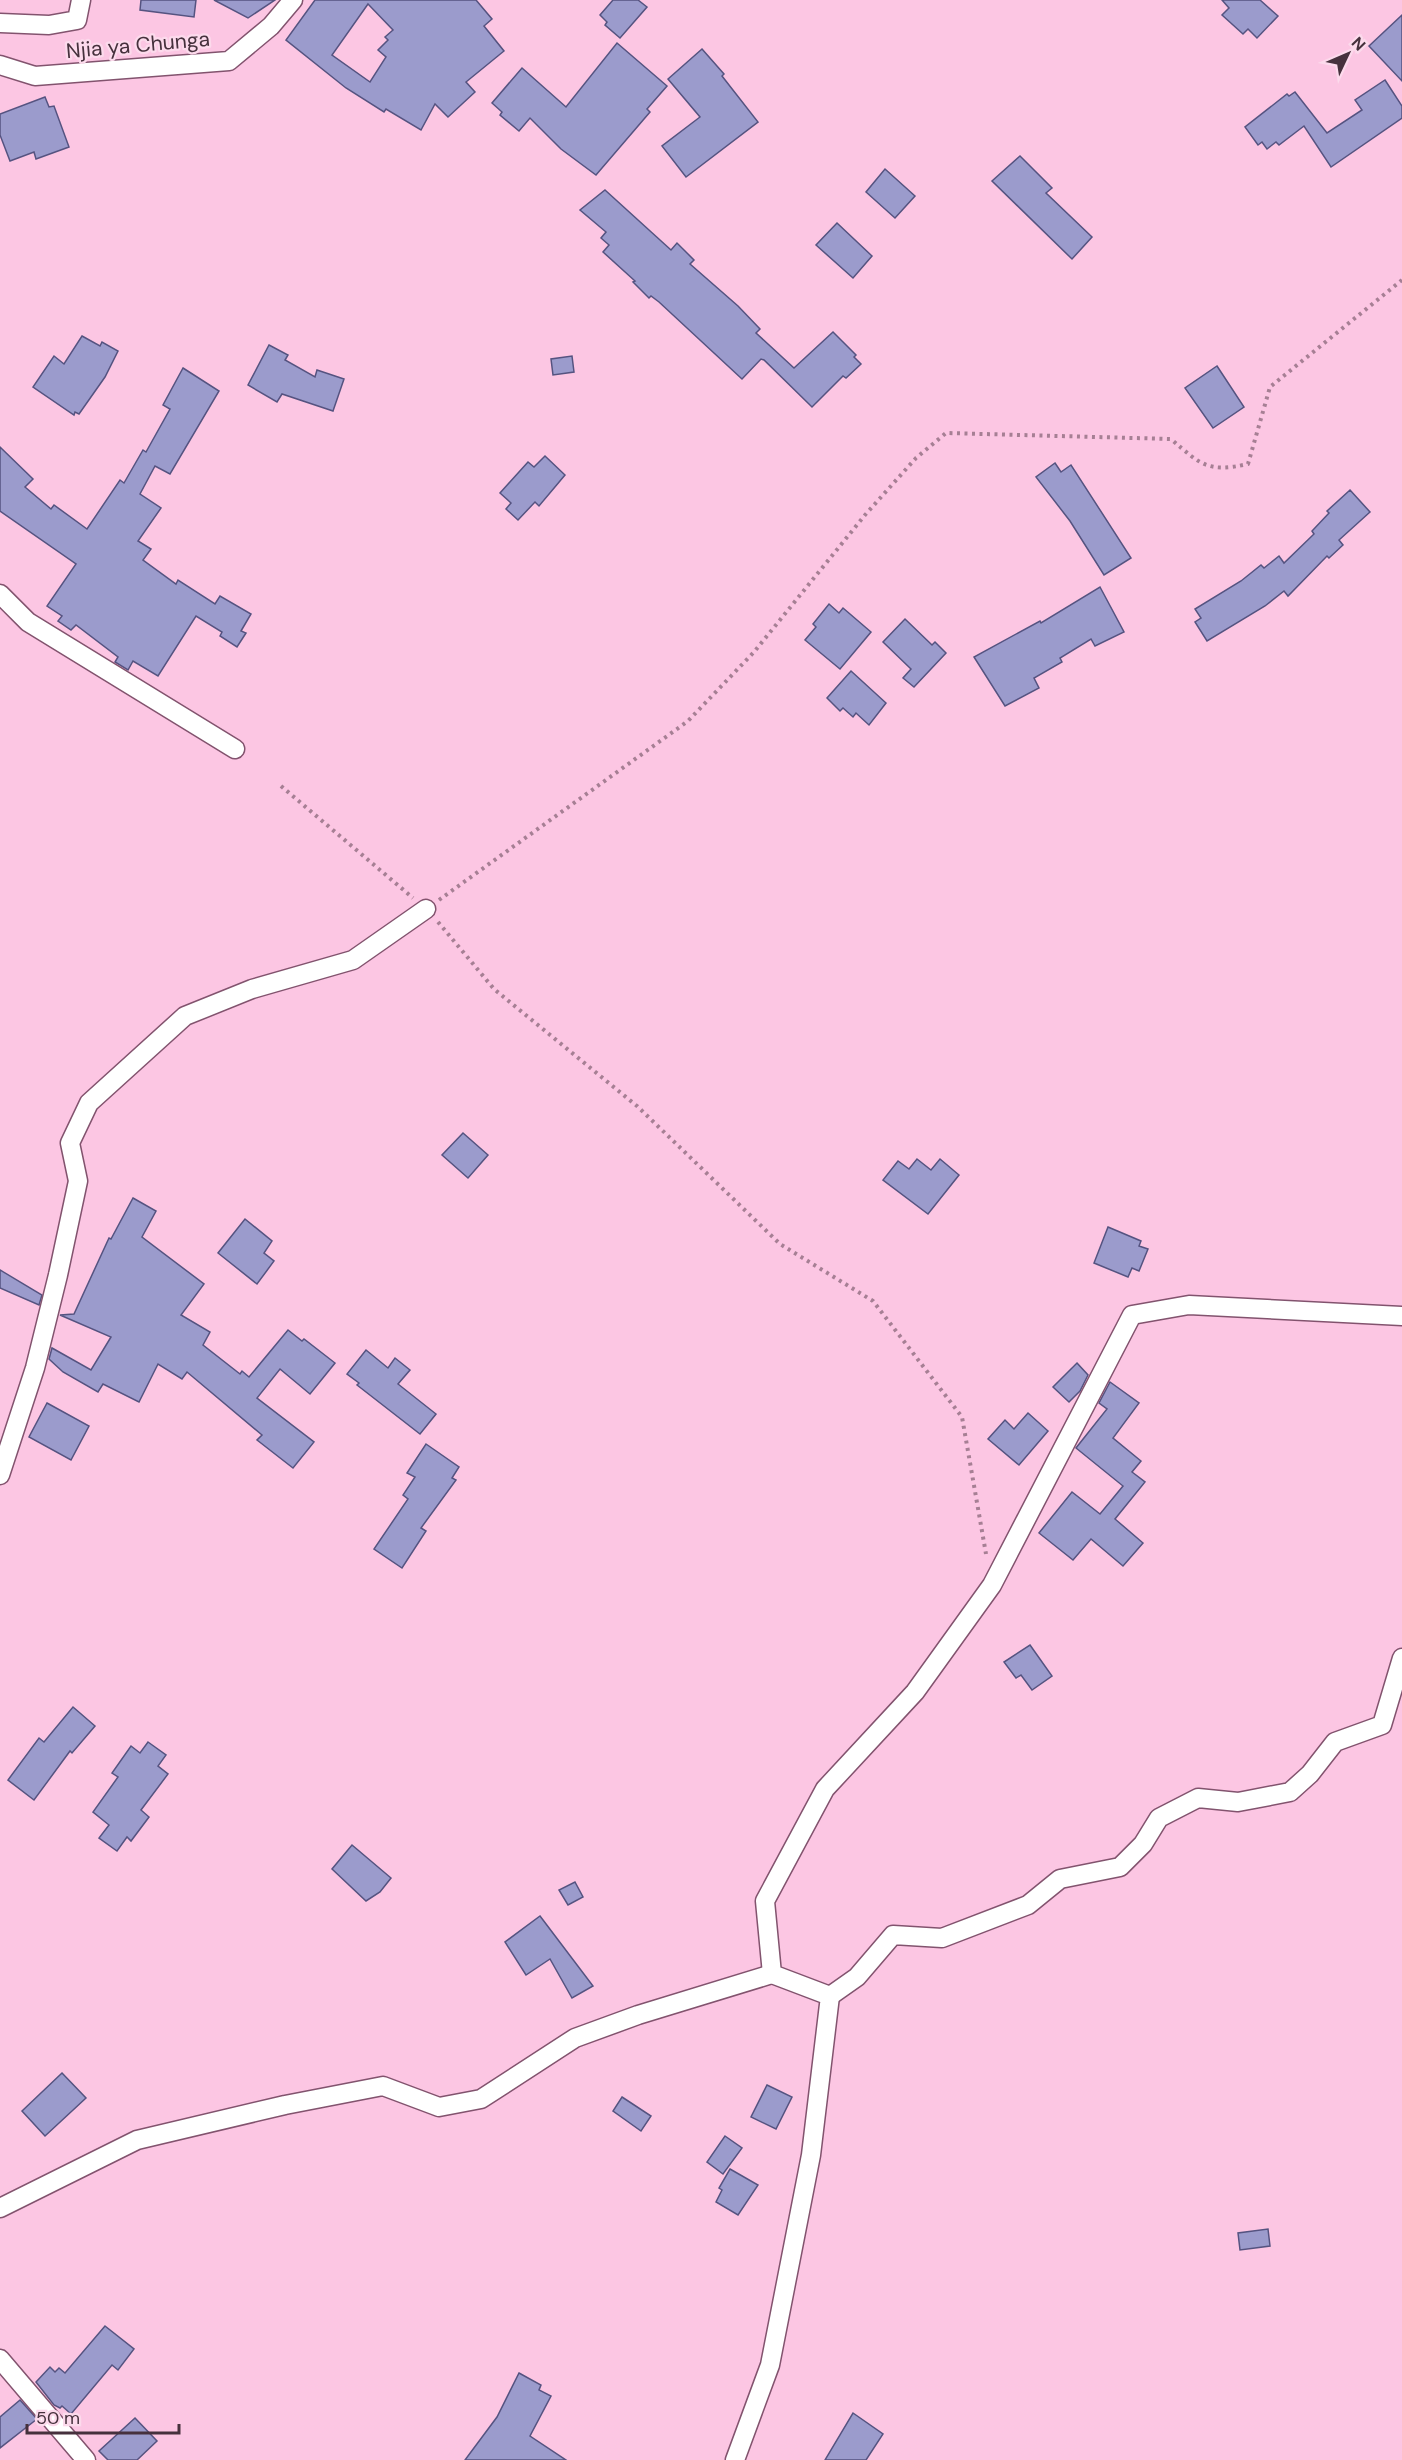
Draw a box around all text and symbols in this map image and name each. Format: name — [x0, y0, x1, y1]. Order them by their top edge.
north arrow — [1318, 24, 1378, 84]
street label: Njia ya Chunga — [65, 25, 211, 65]
text: N — [1347, 32, 1370, 55]
scale bar — [27, 2397, 178, 2435]
text: 50 m — [36, 2406, 80, 2430]

